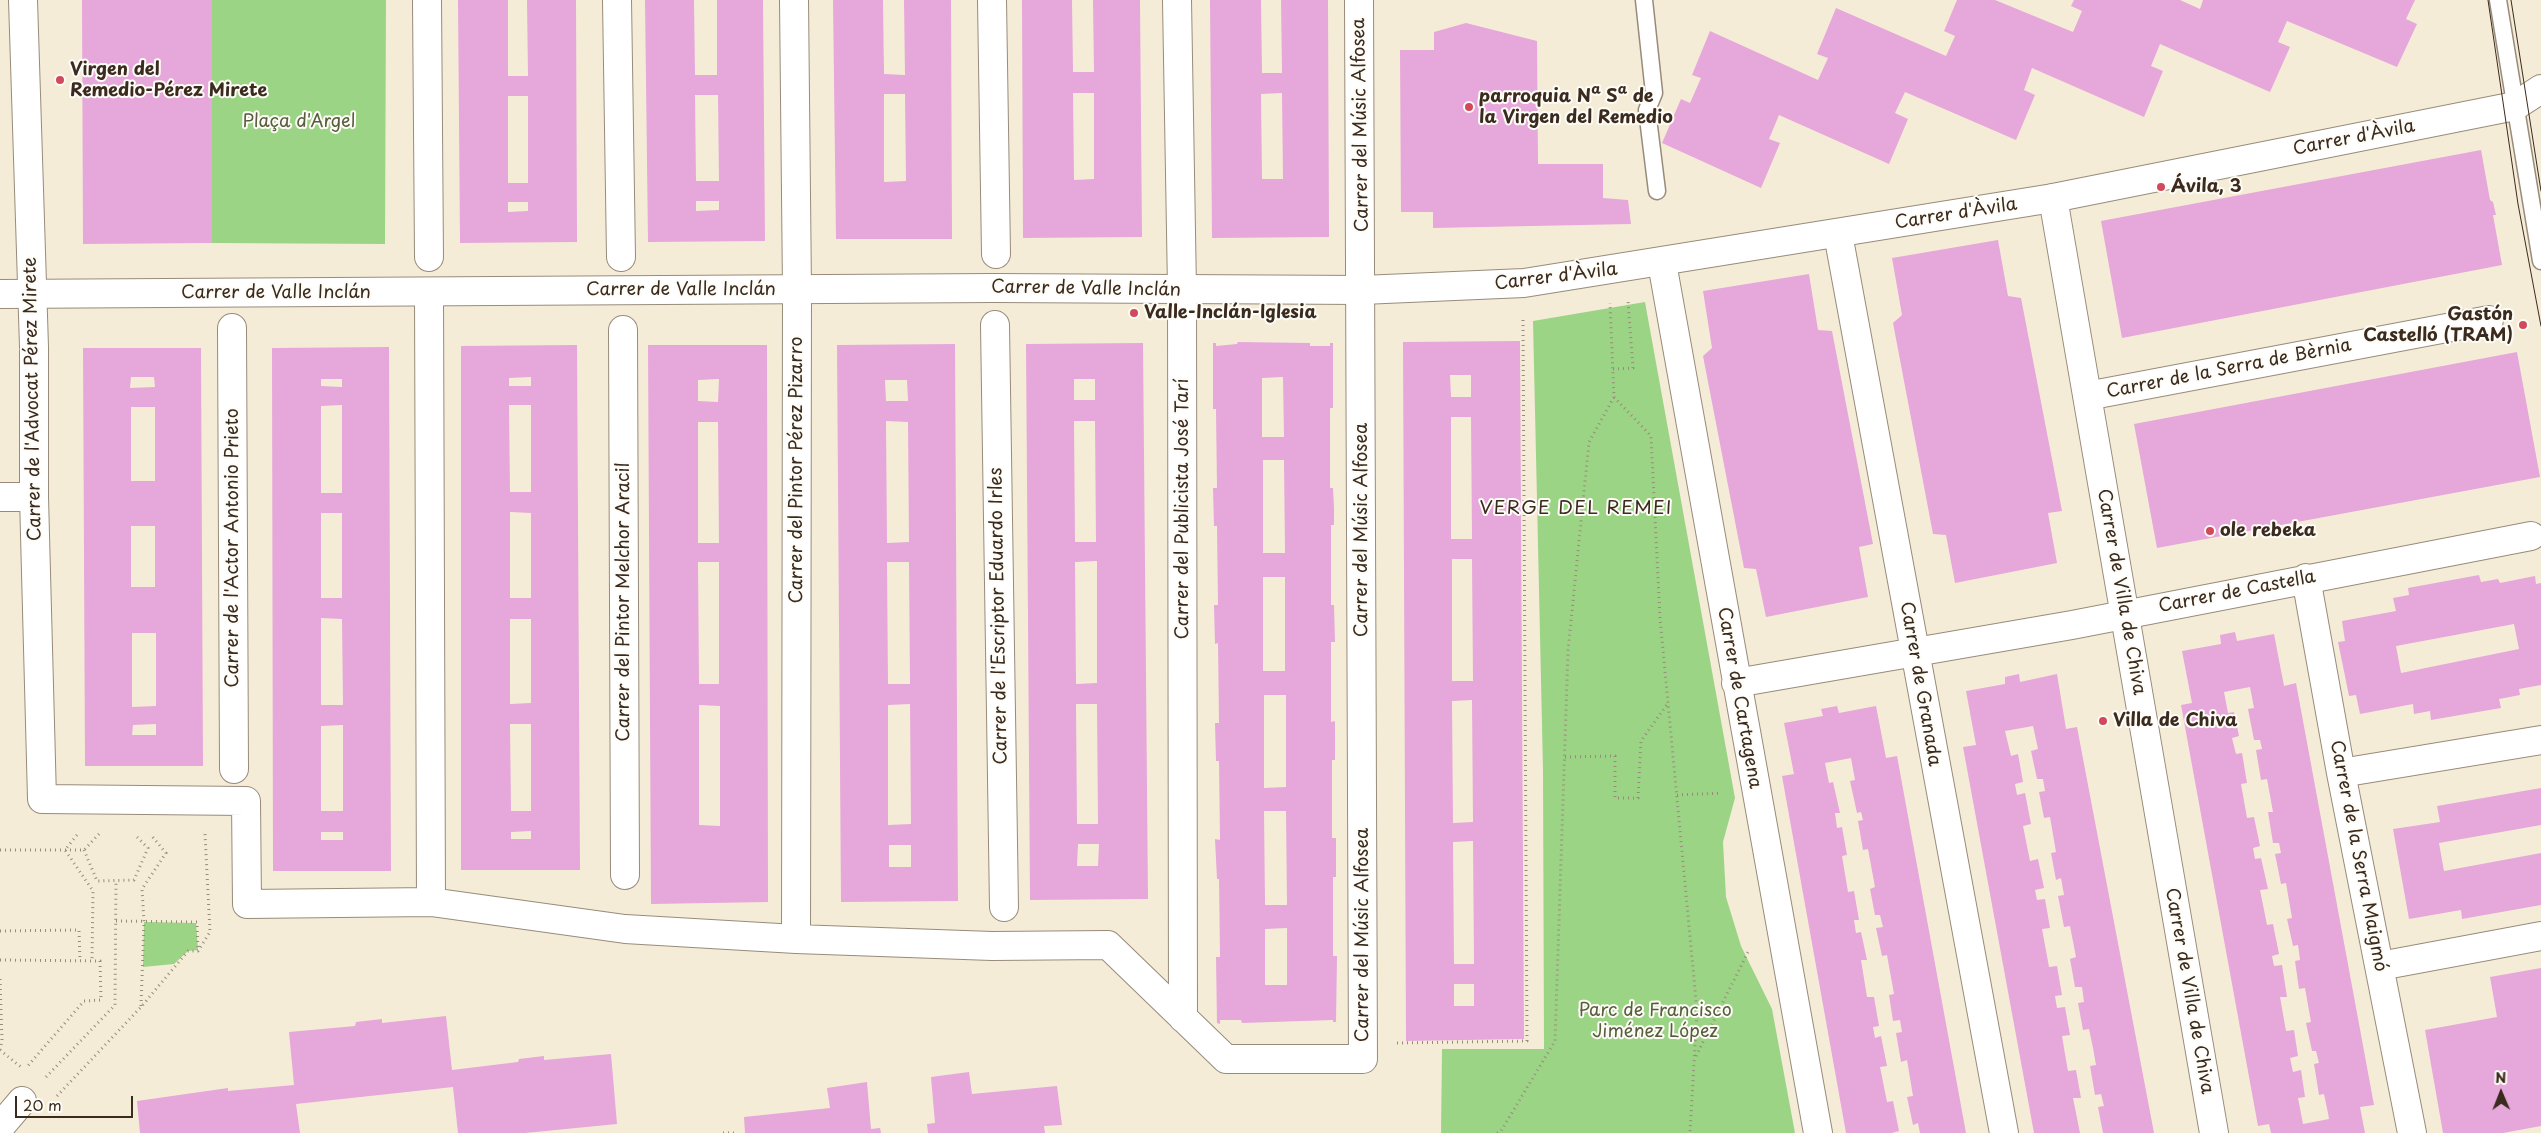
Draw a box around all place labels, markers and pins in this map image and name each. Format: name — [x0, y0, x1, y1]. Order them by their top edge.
place label: Virgen del Remedio-Pérez Mirete — [70, 59, 267, 102]
marker: Virgen del Remedio-Pérez Mirete — [54, 74, 66, 86]
place label: parroquia Nª Sª de la Virgen del Remedio — [1479, 86, 1673, 128]
marker: parroquia Nª Sª de la Virgen del Remedio — [1463, 101, 1475, 113]
place label: Ávila, 3 — [2171, 176, 2241, 198]
marker: Ávila, 3 — [2155, 181, 2167, 193]
place label: Valle-Inclán-Iglesia — [1144, 302, 1317, 324]
place label: Gastón Castelló (TRAM) — [2363, 304, 2513, 346]
marker: Valle-Inclán-Iglesia — [1128, 307, 1140, 319]
marker: Gastón Castelló (TRAM) — [2517, 319, 2529, 331]
place label: ole rebeka — [2220, 520, 2316, 542]
marker: ole rebeka — [2204, 525, 2216, 537]
place label: Villa de Chiva — [2113, 710, 2238, 732]
marker: Villa de Chiva — [2097, 715, 2109, 727]

